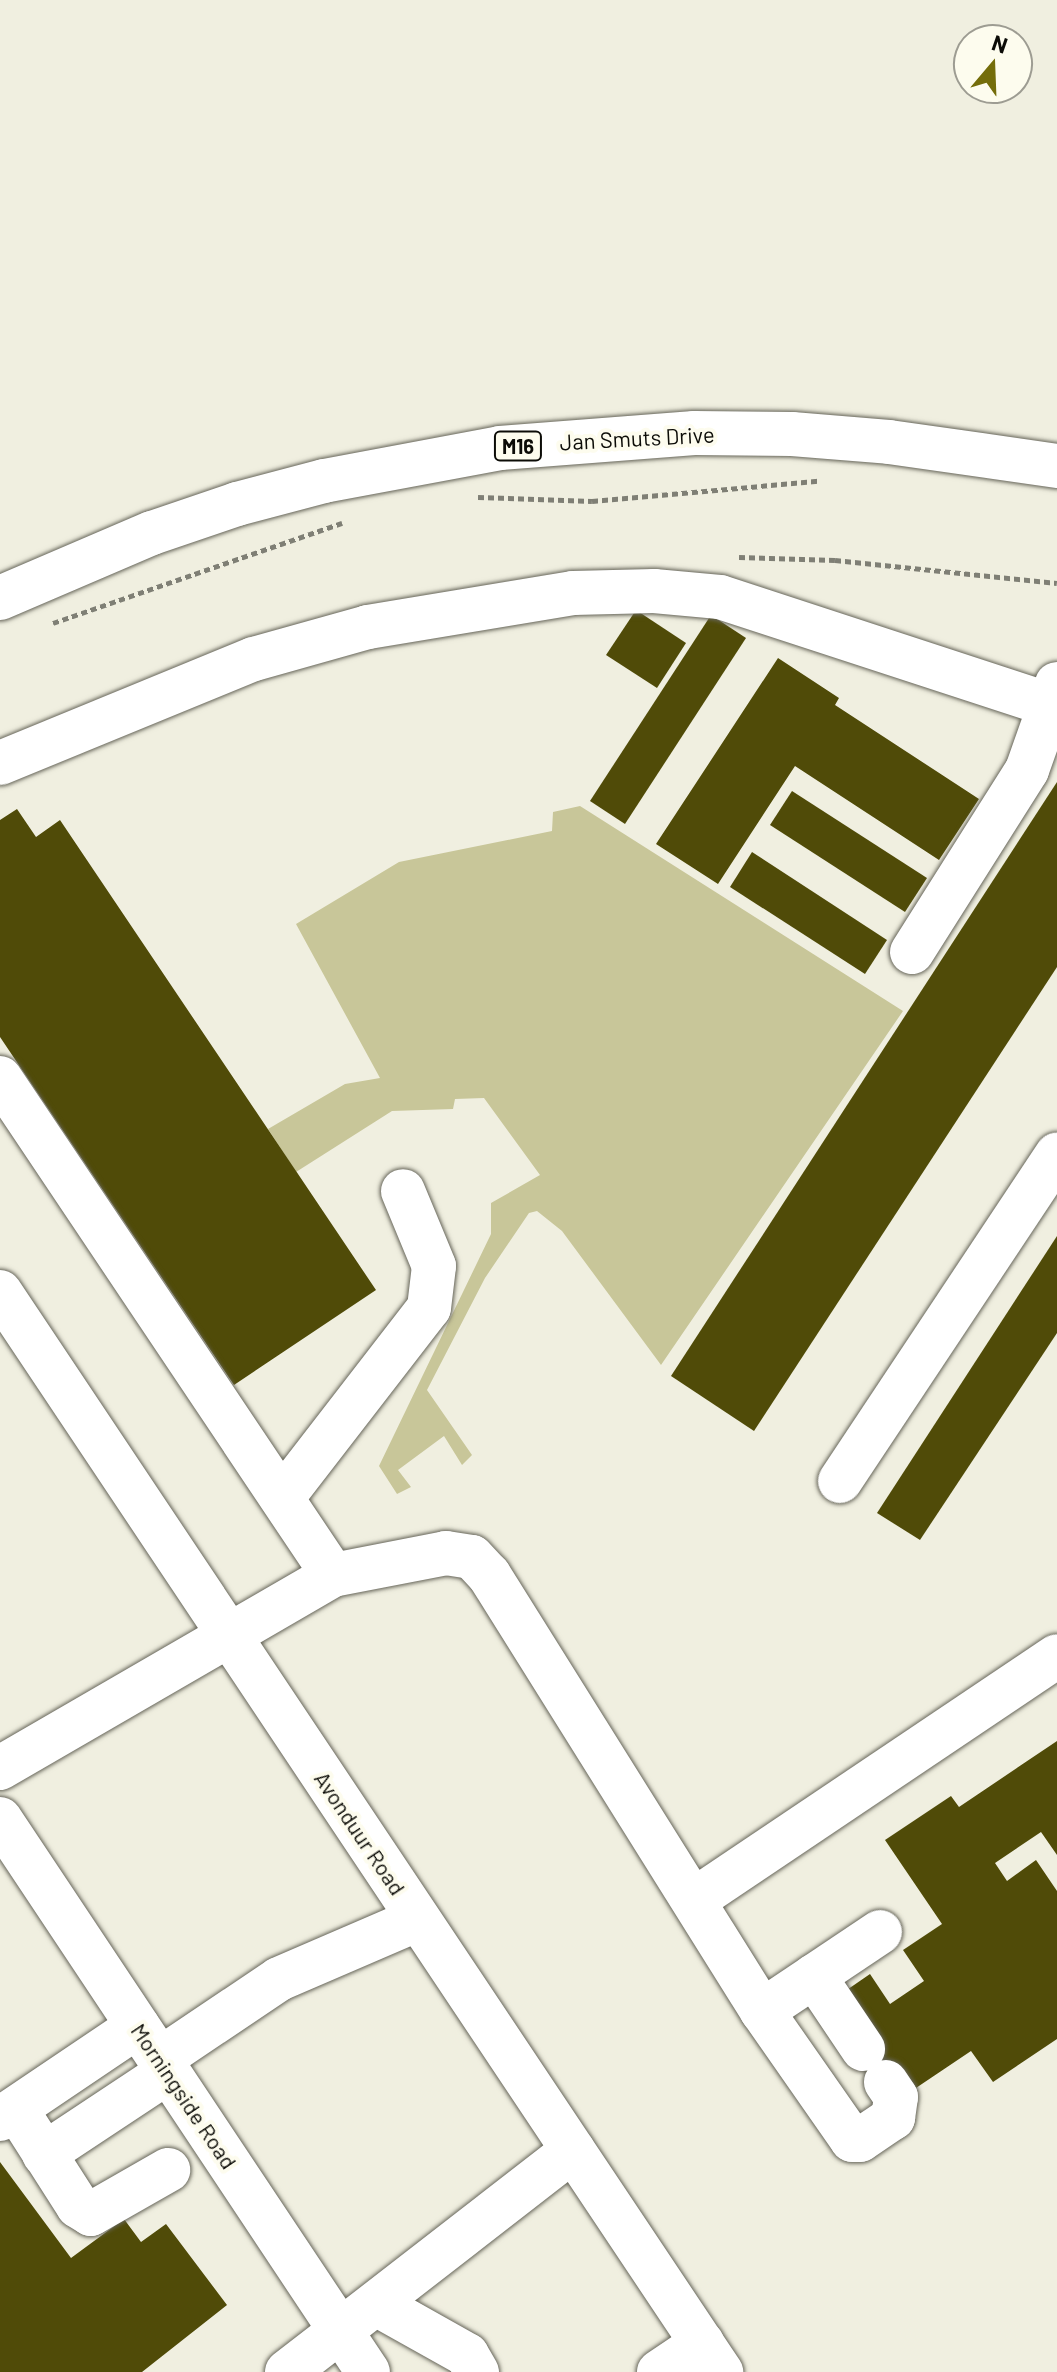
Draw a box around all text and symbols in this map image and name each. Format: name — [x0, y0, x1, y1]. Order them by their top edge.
north arrow — [953, 24, 1033, 104]
text: N — [989, 29, 1011, 58]
street label: Jan Smuts Drive — [559, 421, 715, 455]
road number: M16 — [492, 430, 544, 462]
street label: Avonduur Road — [309, 1766, 411, 1900]
street label: Morningside Road — [126, 2018, 242, 2174]

